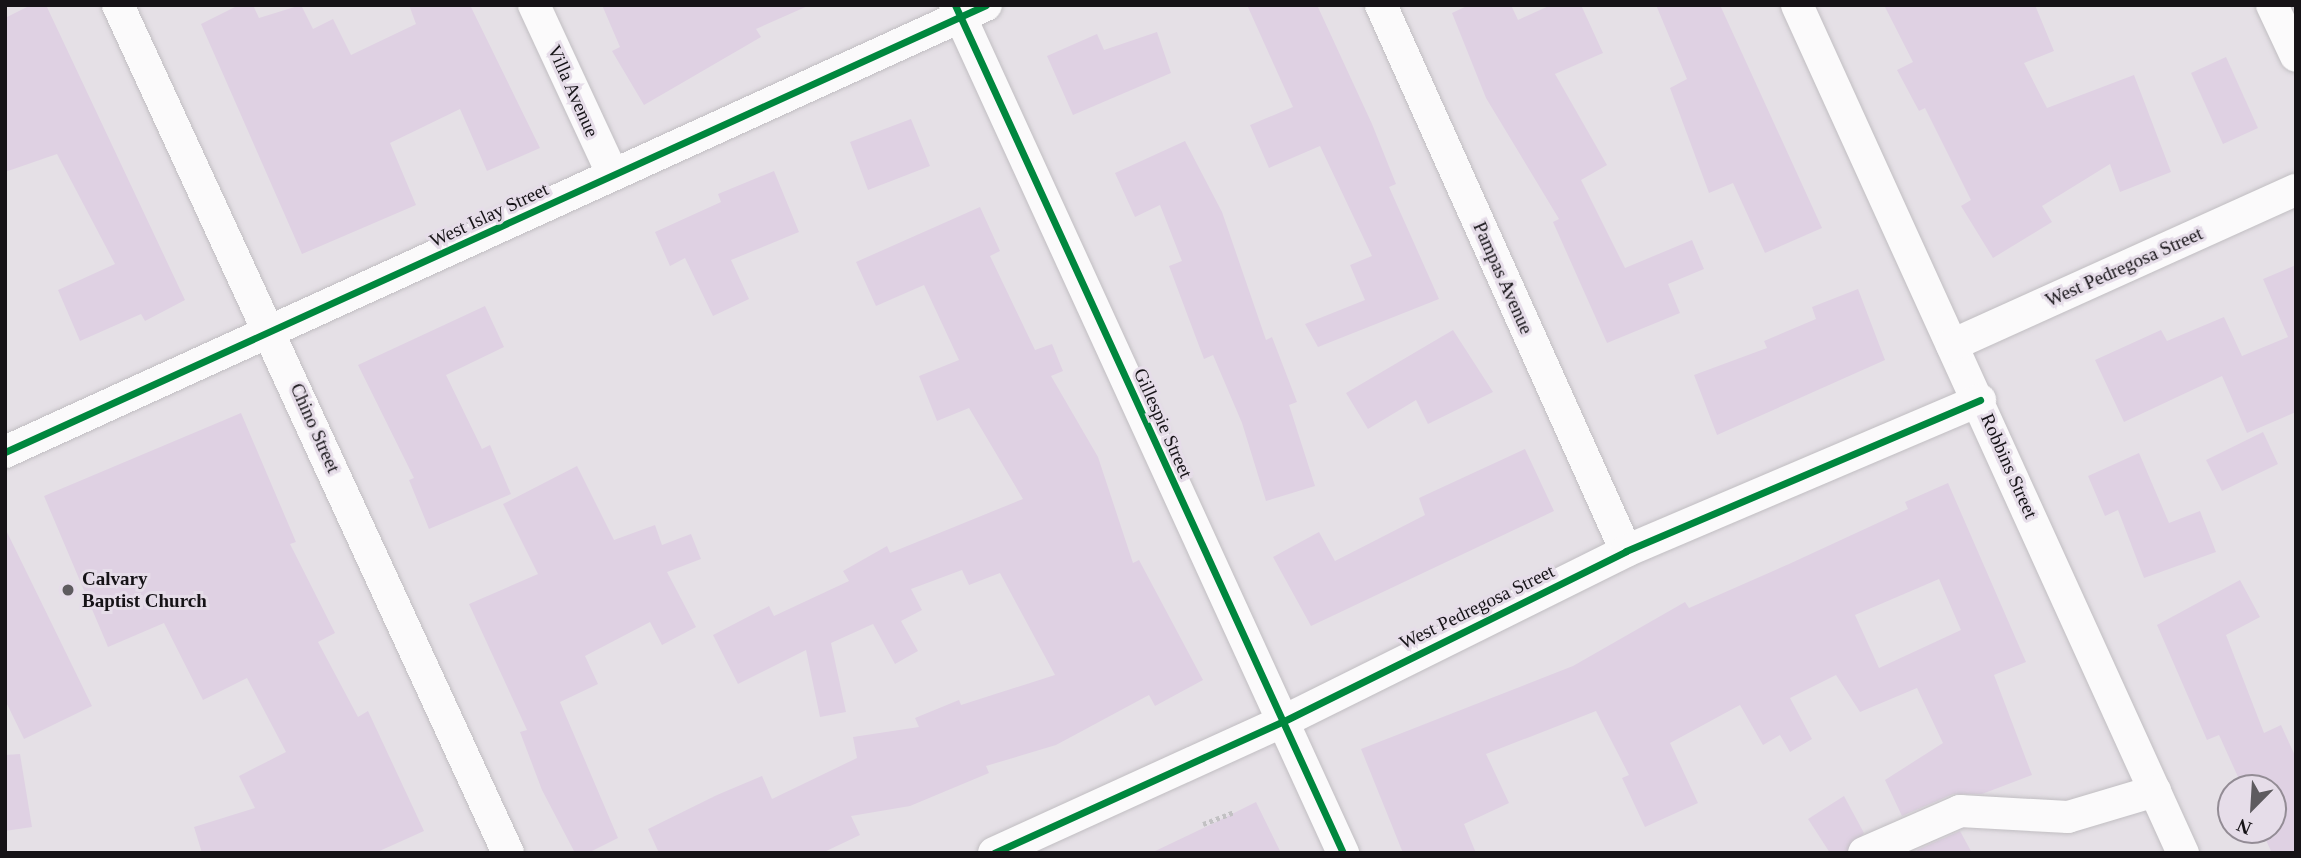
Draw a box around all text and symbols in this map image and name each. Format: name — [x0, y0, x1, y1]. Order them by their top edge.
street label: Villa Avenue — [542, 41, 604, 141]
street label: West Islay Street — [426, 178, 552, 252]
street label: Pampas Avenue — [1468, 218, 1538, 338]
street label: West Pedregosa Street — [2042, 222, 2206, 312]
street label: Gillespie Street — [1129, 365, 1197, 481]
street label: Chino Street — [285, 380, 345, 476]
street label: Robbins Street — [1976, 410, 2042, 522]
street label: West Pedregosa Street — [1396, 560, 1558, 654]
place label: Calvary Baptist Church — [82, 568, 207, 612]
marker: Calvary Baptist Church — [60, 582, 76, 598]
north arrow — [2217, 774, 2287, 844]
text: N — [2234, 814, 2255, 839]

